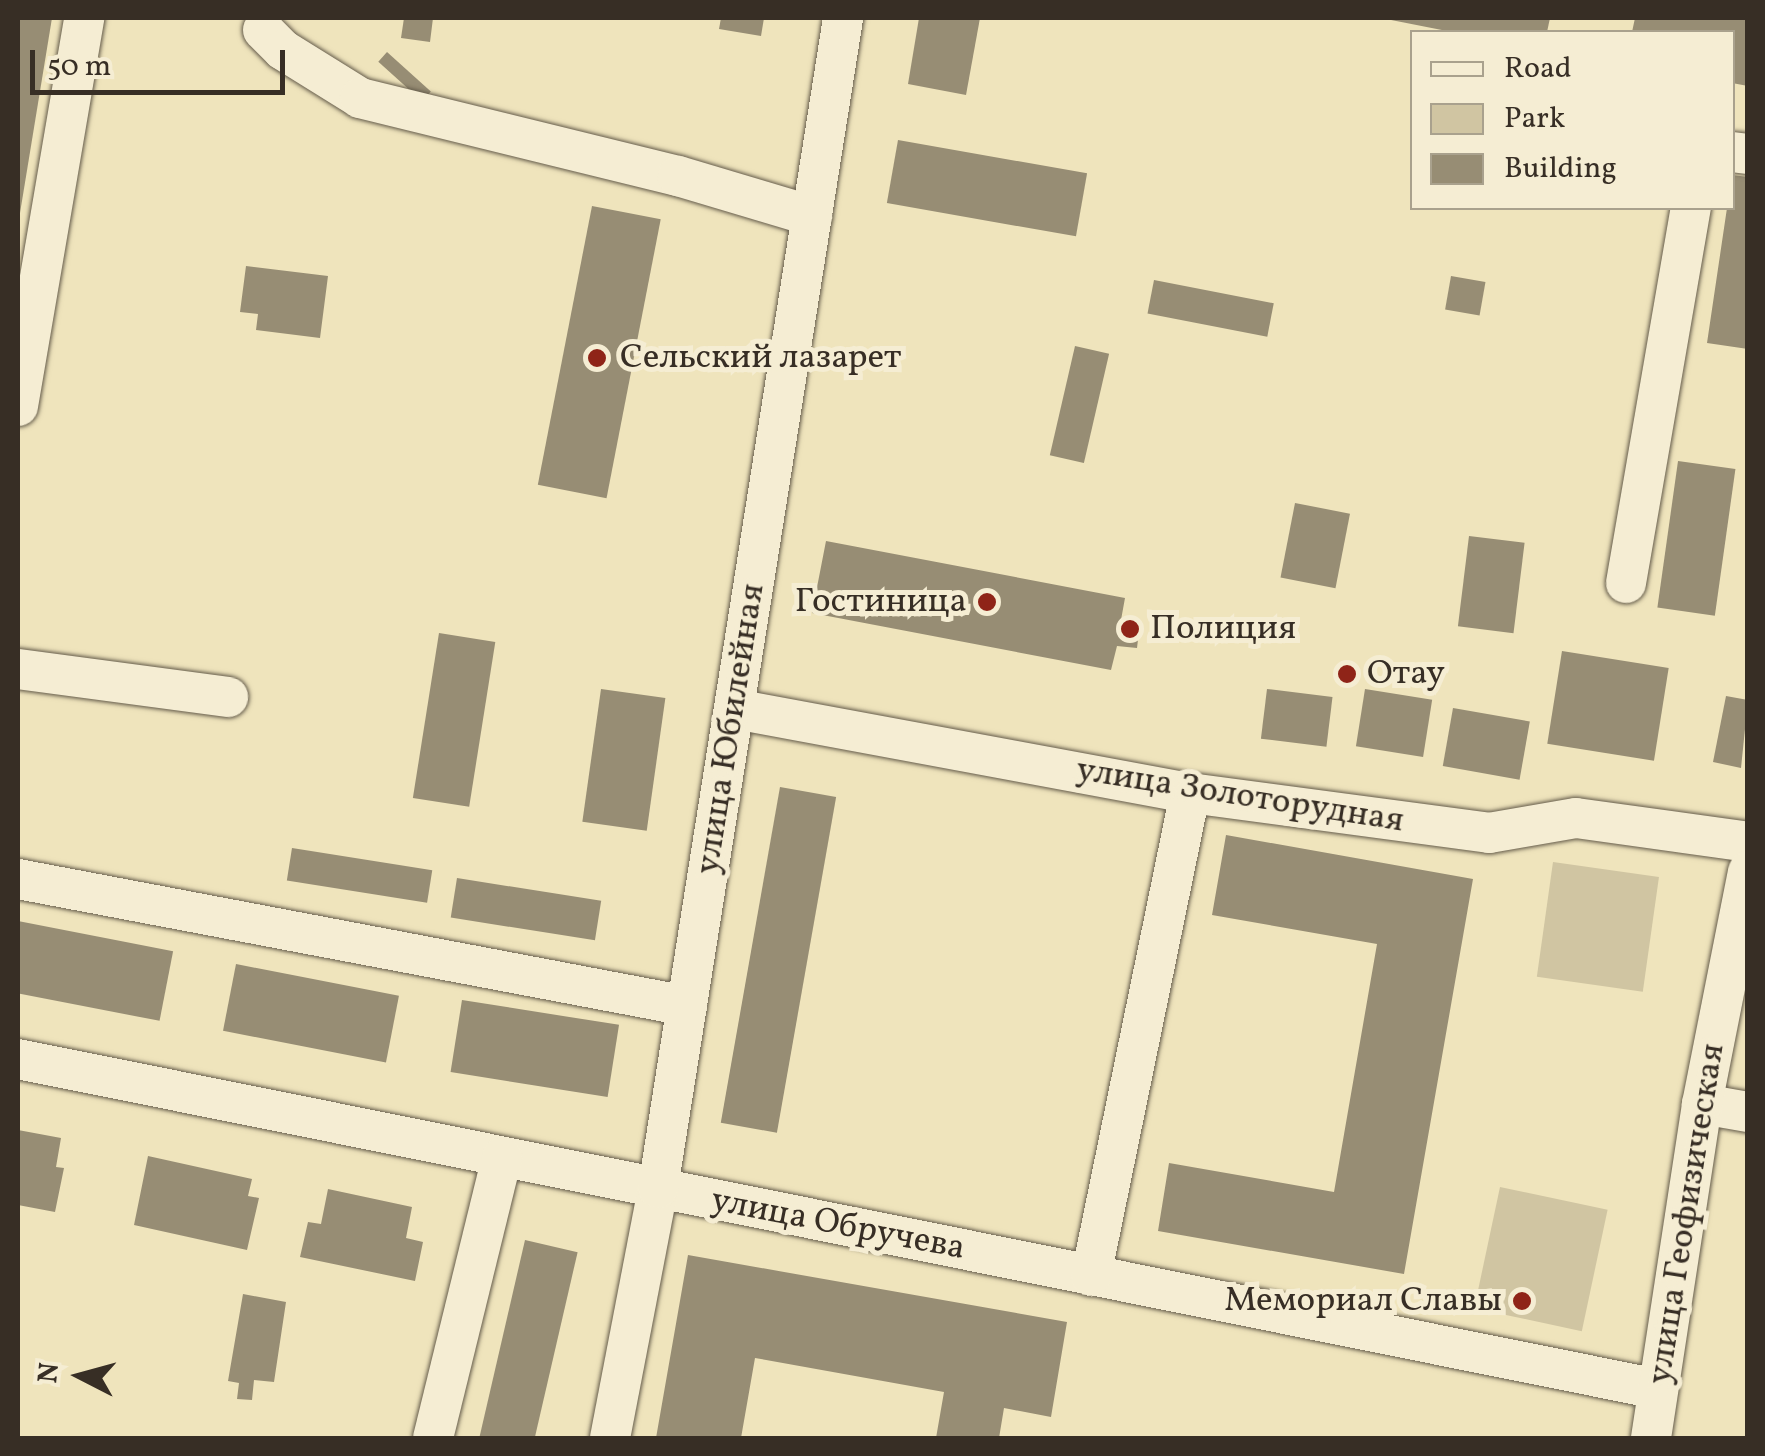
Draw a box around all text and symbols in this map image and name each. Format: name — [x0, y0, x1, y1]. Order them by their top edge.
scale bar — [35, 30, 290, 92]
legend — [1410, 30, 1735, 210]
text: 50 m — [47, 46, 111, 88]
text: Road — [1504, 48, 1572, 90]
text: Park — [1504, 98, 1565, 140]
text: Building — [1504, 148, 1617, 190]
place label: Сельский лазарет — [620, 337, 902, 379]
marker: Сельский лазарет — [584, 345, 610, 371]
street label: улица Юбилейная — [687, 581, 775, 877]
place label: Гостиница — [795, 581, 967, 623]
marker: Гостиница — [976, 591, 998, 613]
place label: Полиция — [1150, 608, 1296, 650]
marker: Полиция — [1119, 618, 1141, 640]
place label: Отау — [1367, 653, 1445, 695]
marker: Отау — [1336, 663, 1358, 685]
street label: улица Золоторудная — [1073, 749, 1407, 843]
street label: улица Геофизическая — [1639, 1041, 1735, 1387]
street label: улица Обручева — [707, 1180, 969, 1270]
place label: Мемориал Славы — [1224, 1280, 1502, 1322]
marker: Мемориал Славы — [1511, 1290, 1533, 1312]
north arrow — [30, 1326, 130, 1426]
text: N — [29, 1361, 70, 1385]

